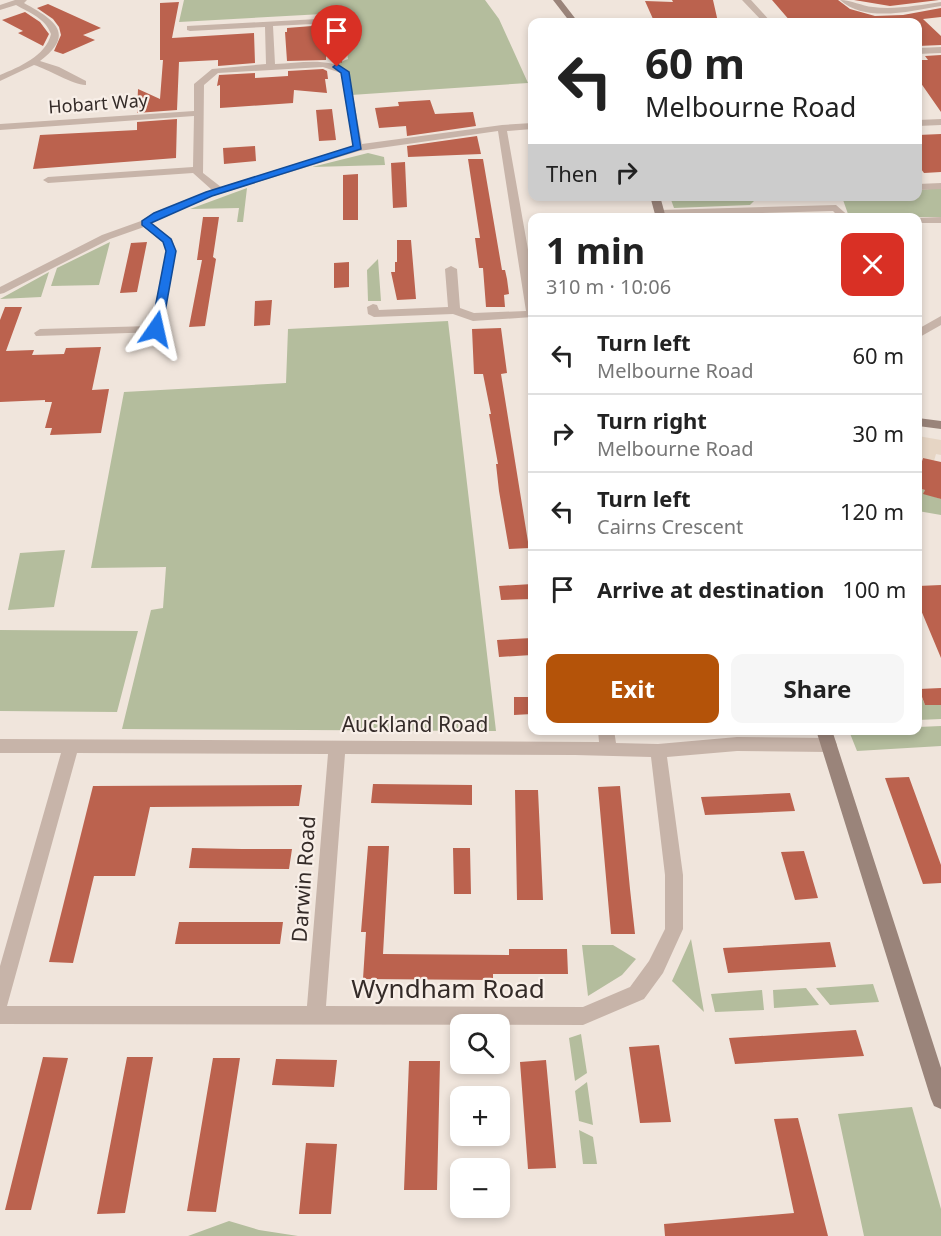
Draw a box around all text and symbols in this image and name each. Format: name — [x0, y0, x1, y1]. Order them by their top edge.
pin — [311, 5, 362, 67]
icon: arrive — [320, 14, 353, 47]
text: 60 m — [645, 34, 745, 91]
icon: left — [546, 42, 624, 120]
street label: Hobart Way — [47, 87, 149, 118]
text: Melbourne Road — [645, 88, 856, 125]
icon: right — [610, 156, 643, 189]
text: Then — [546, 158, 598, 188]
text: 1 min — [546, 226, 645, 275]
button: close — [841, 233, 904, 296]
text: 310 m · 10:06 — [546, 273, 671, 300]
position arrow — [124, 297, 188, 361]
text: Turn left — [597, 327, 691, 357]
icon: left — [546, 339, 579, 372]
text: 60 m — [853, 340, 904, 370]
text: Melbourne Road — [597, 357, 754, 384]
text: Turn right — [597, 405, 707, 435]
icon: right — [546, 417, 579, 450]
text: 30 m — [853, 418, 904, 448]
text: Melbourne Road — [597, 435, 754, 462]
text: Turn left — [597, 483, 691, 513]
icon: left — [546, 495, 579, 528]
text: 120 m — [840, 496, 904, 526]
text: Cairns Crescent — [597, 513, 743, 540]
icon: arrive — [546, 573, 579, 606]
text: Arrive at destination — [597, 574, 824, 604]
text: 100 m — [842, 574, 906, 604]
button: Exit — [546, 654, 719, 723]
button: Share — [731, 654, 904, 723]
street label: Auckland Road — [342, 710, 488, 738]
street label: Darwin Road — [285, 815, 321, 943]
street label: Wyndham Road — [351, 970, 545, 1006]
map controls — [450, 1014, 510, 1218]
button: search — [450, 1014, 510, 1074]
button: + — [450, 1086, 510, 1146]
button: − — [450, 1158, 510, 1218]

